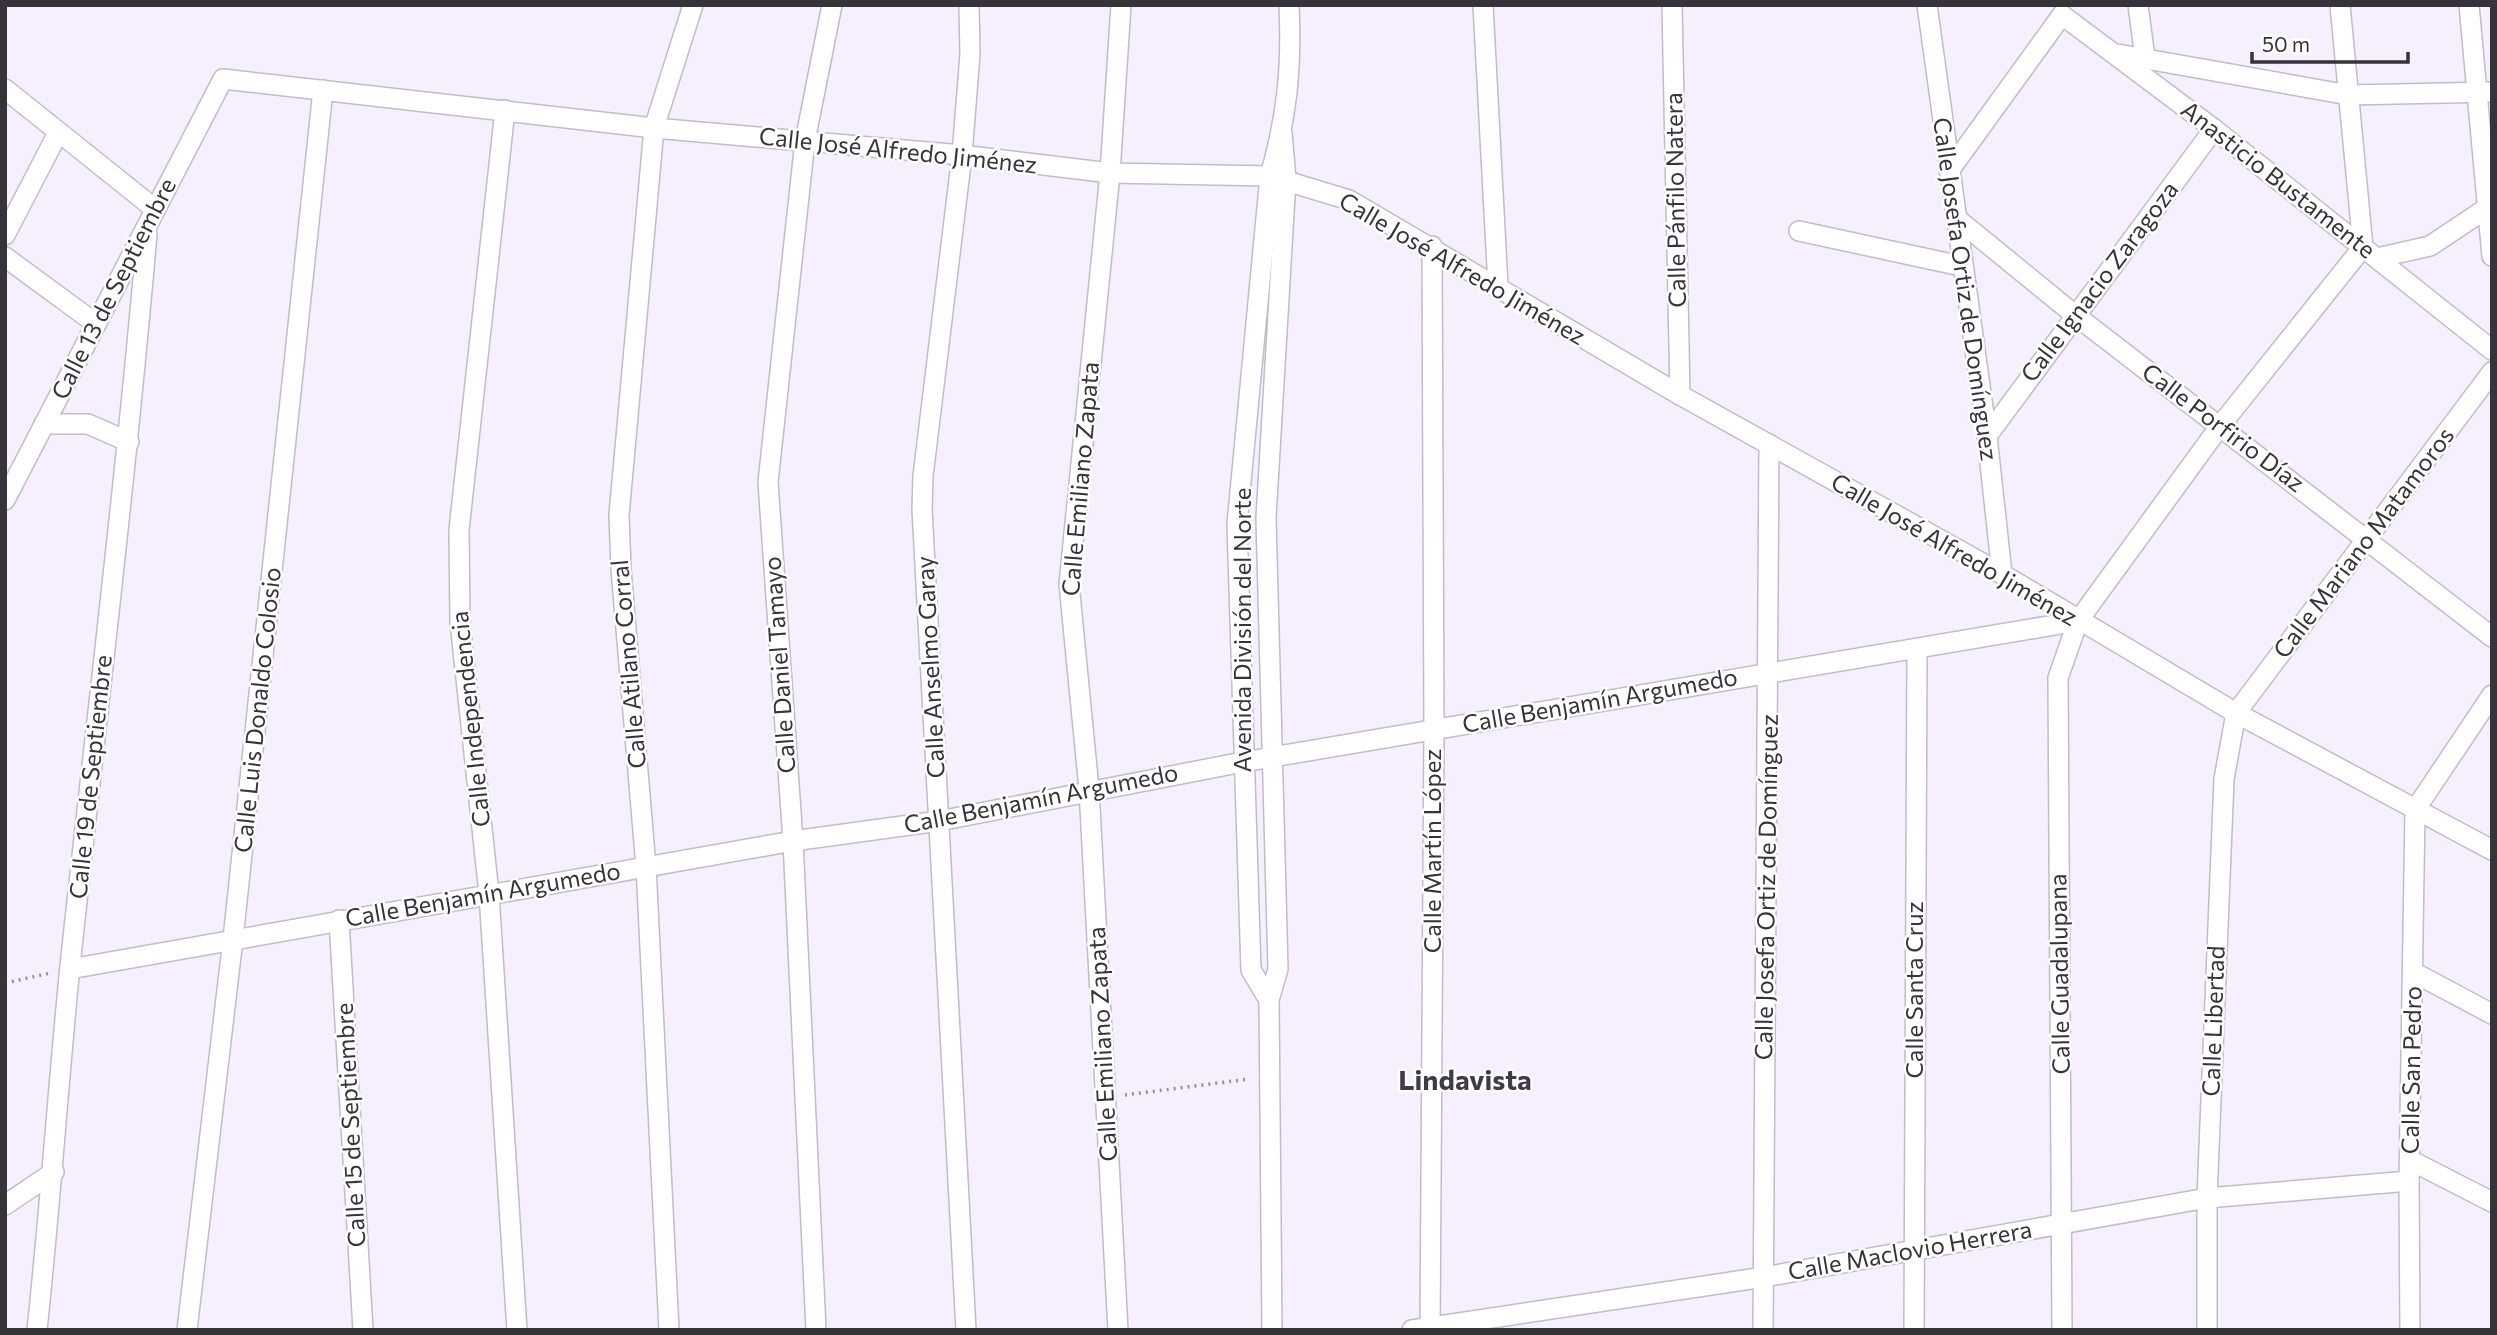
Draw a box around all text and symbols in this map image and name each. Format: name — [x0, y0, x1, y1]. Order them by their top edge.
scale bar — [2252, 21, 2408, 65]
text: 50 m — [2262, 31, 2310, 56]
street label: Calle Pánfilo Natera — [1658, 92, 1691, 308]
street label: Anasticio Bustamente — [2176, 94, 2382, 264]
street label: Calle Josefa Ortiz de Domínguez — [1928, 115, 2005, 462]
street label: Calle José Alfredo Jiménez — [758, 120, 1039, 179]
street label: Calle 13 de Septiembre — [44, 173, 181, 404]
street label: Calle Ignacio Zaragoza — [2014, 175, 2184, 387]
street label: Calle José Alfredo Jiménez — [1334, 185, 1591, 350]
street label: Calle Porfirio Díaz — [2137, 356, 2311, 497]
street label: Calle Emiliano Zapata — [1055, 360, 1104, 597]
street label: Calle Mariano Matamoros — [2266, 421, 2459, 663]
street label: Calle José Alfredo Jiménez — [1826, 466, 2083, 631]
street label: Avenida División del Norte — [1227, 488, 1256, 772]
street label: Calle Anselmo Garay — [909, 555, 950, 779]
street label: Calle Daniel Tamayo — [756, 556, 801, 775]
street label: Calle Atilano Corral — [604, 558, 651, 770]
street label: Calle Luis Donaldo Colosio — [227, 566, 286, 854]
street label: Calle Independencia — [444, 610, 495, 829]
street label: Calle 19 de Septiembre — [62, 653, 117, 900]
street label: Calle Benjamín Argumedo — [1460, 661, 1740, 738]
street label: Calle Josefa Ortiz de Domínguez — [1748, 714, 1783, 1060]
street label: Calle Martín López — [1417, 749, 1446, 953]
street label: Calle Benjamín Argumedo — [901, 757, 1180, 838]
street label: Calle Benjamín Argumedo — [343, 855, 623, 932]
street label: Calle Guadalupana — [2042, 873, 2075, 1075]
street label: Calle Santa Cruz — [1899, 901, 1928, 1079]
street label: Calle Emiliano Zapata — [1081, 926, 1122, 1162]
street label: Calle Libertad — [2195, 945, 2230, 1097]
street label: Calle San Pedro — [2395, 986, 2426, 1154]
street label: Calle 15 de Septiembre — [329, 1002, 370, 1248]
district label: Lindavista — [1398, 1062, 1532, 1096]
street label: Calle Maclovio Herrera — [1786, 1214, 2034, 1285]

